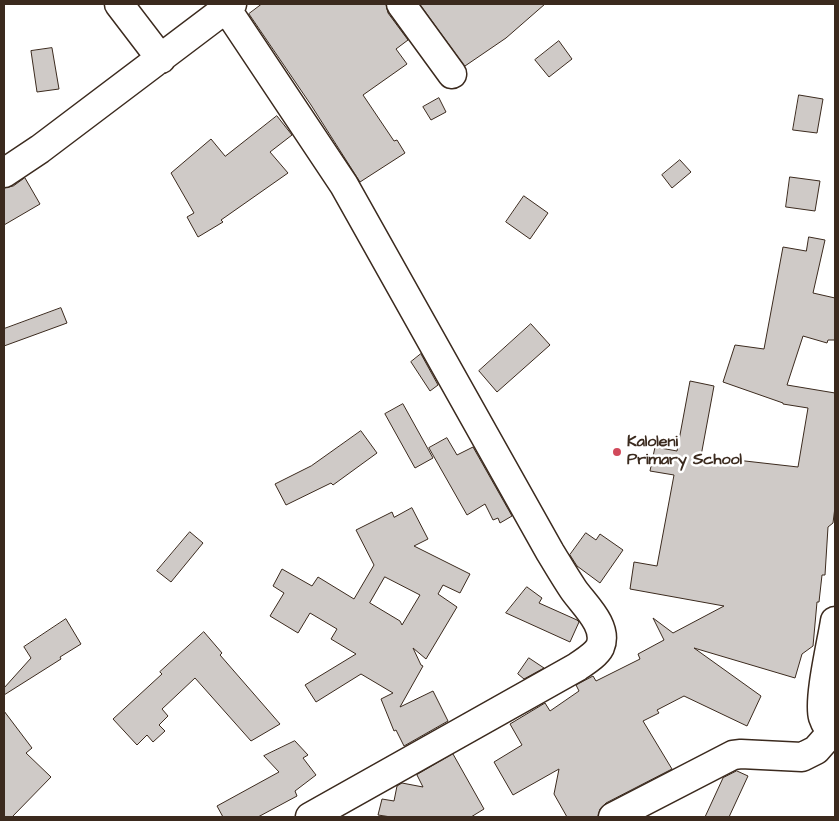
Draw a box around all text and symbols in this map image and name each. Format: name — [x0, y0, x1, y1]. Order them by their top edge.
place label: Kaloleni Primary School — [627, 433, 742, 471]
marker: Kaloleni Primary School — [611, 446, 623, 458]

